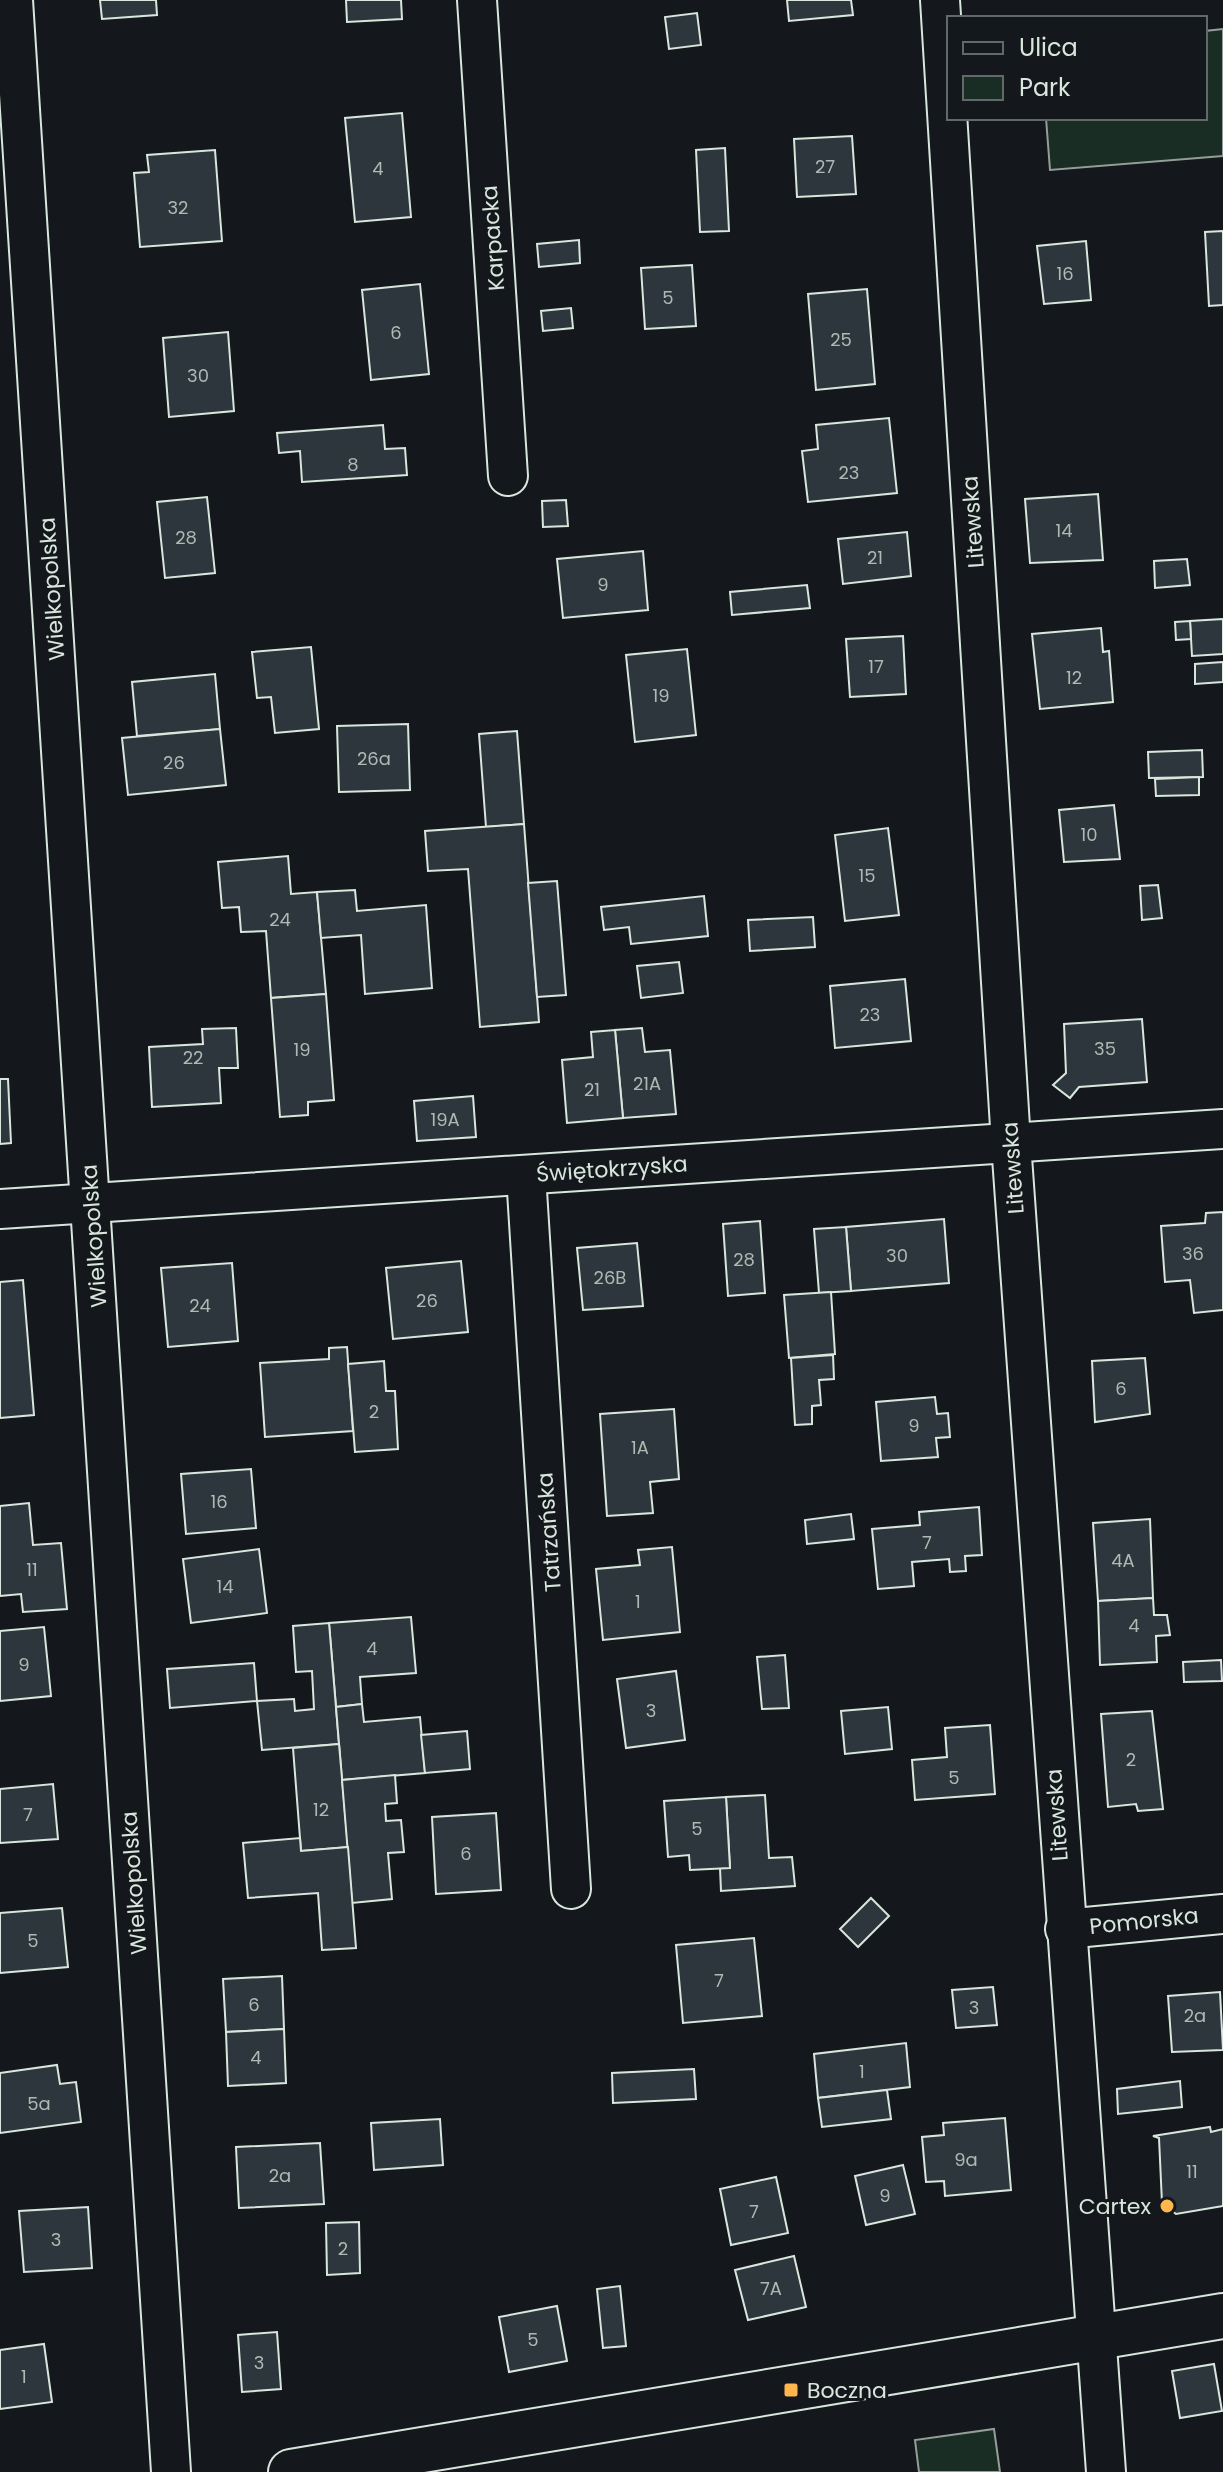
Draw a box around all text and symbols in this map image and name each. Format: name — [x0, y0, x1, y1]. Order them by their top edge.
legend — [947, 16, 1207, 120]
text: Ulica — [1019, 31, 1078, 64]
text: Park — [1019, 71, 1071, 104]
house number: 27 — [815, 154, 835, 179]
house number: 4 — [372, 156, 384, 181]
street label: Karpacka — [474, 184, 512, 292]
house number: 32 — [168, 195, 188, 220]
house number: 16 — [1056, 261, 1074, 286]
house number: 5 — [662, 285, 674, 310]
house number: 6 — [390, 320, 402, 345]
house number: 25 — [830, 327, 852, 352]
house number: 30 — [187, 363, 209, 388]
house number: 8 — [347, 452, 359, 477]
house number: 23 — [839, 460, 859, 485]
street label: Litewska — [954, 475, 992, 569]
street label: Wielkopolska — [32, 516, 72, 662]
house number: 14 — [1055, 518, 1073, 543]
house number: 28 — [175, 525, 197, 550]
house number: 21 — [867, 545, 883, 570]
house number: 9 — [597, 572, 609, 597]
house number: 17 — [868, 654, 884, 679]
house number: 12 — [1066, 665, 1082, 690]
house number: 19 — [652, 683, 670, 708]
house number: 26a — [357, 746, 391, 771]
house number: 26 — [163, 750, 185, 775]
house number: 10 — [1080, 822, 1098, 847]
house number: 15 — [858, 863, 876, 888]
house number: 24 — [269, 907, 291, 932]
house number: 23 — [860, 1002, 880, 1027]
house number: 35 — [1094, 1036, 1116, 1061]
house number: 19 — [293, 1037, 311, 1062]
house number: 22 — [183, 1045, 203, 1070]
house number: 21A — [633, 1071, 661, 1096]
house number: 21 — [584, 1077, 600, 1102]
house number: 19A — [430, 1107, 460, 1132]
street label: Litewska — [994, 1121, 1032, 1215]
street label: Świętokrzyska — [535, 1148, 689, 1190]
street label: Wielkopolska — [74, 1163, 114, 1309]
house number: 36 — [1182, 1241, 1204, 1266]
house number: 30 — [886, 1243, 908, 1268]
house number: 28 — [733, 1247, 755, 1272]
house number: 26B — [594, 1265, 626, 1290]
house number: 26 — [416, 1288, 438, 1313]
house number: 24 — [189, 1293, 211, 1318]
house number: 6 — [1115, 1376, 1127, 1401]
house number: 2 — [369, 1399, 379, 1424]
house number: 9 — [908, 1413, 920, 1438]
house number: 1A — [631, 1435, 649, 1460]
street label: Tatrzańska — [529, 1471, 569, 1593]
house number: 16 — [210, 1489, 228, 1514]
house number: 7 — [922, 1530, 932, 1555]
house number: 4A — [1111, 1548, 1135, 1573]
house number: 11 — [26, 1557, 38, 1582]
house number: 14 — [216, 1574, 234, 1599]
house number: 1 — [635, 1589, 641, 1614]
house number: 4 — [1128, 1613, 1140, 1638]
house number: 4 — [366, 1636, 378, 1661]
house number: 9 — [18, 1652, 30, 1677]
house number: 3 — [646, 1698, 656, 1723]
house number: 2 — [1126, 1747, 1136, 1772]
house number: 5 — [948, 1765, 960, 1790]
street label: Litewska — [1038, 1768, 1076, 1862]
house number: 12 — [313, 1797, 329, 1822]
house number: 7 — [23, 1802, 33, 1827]
street label: Wielkopolska — [114, 1810, 154, 1956]
house number: 5 — [691, 1816, 703, 1841]
house number: 6 — [460, 1841, 472, 1866]
street label: Pomorska — [1088, 1900, 1200, 1942]
house number: 5 — [27, 1928, 39, 1953]
house number: 7 — [714, 1968, 724, 1993]
house number: 6 — [248, 1992, 260, 2017]
house number: 3 — [969, 1995, 979, 2020]
house number: 2a — [1184, 2003, 1206, 2028]
house number: 4 — [250, 2045, 262, 2070]
house number: 1 — [859, 2059, 865, 2084]
house number: 5a — [27, 2091, 51, 2116]
house number: 9a — [954, 2147, 978, 2172]
house number: 11 — [1186, 2159, 1198, 2184]
house number: 2a — [269, 2163, 291, 2188]
house number: 9 — [879, 2183, 891, 2208]
place label: Cartex — [1079, 2191, 1151, 2222]
marker: Cartex — [1158, 2197, 1176, 2215]
house number: 7 — [749, 2199, 759, 2224]
house number: 3 — [51, 2227, 61, 2252]
house number: 2 — [338, 2236, 348, 2261]
house number: 7A — [760, 2276, 782, 2301]
house number: 5 — [527, 2327, 539, 2352]
house number: 3 — [254, 2350, 264, 2375]
house number: 1 — [21, 2364, 27, 2389]
place label: Boczna — [807, 2375, 887, 2406]
marker: Boczna — [782, 2381, 800, 2399]

